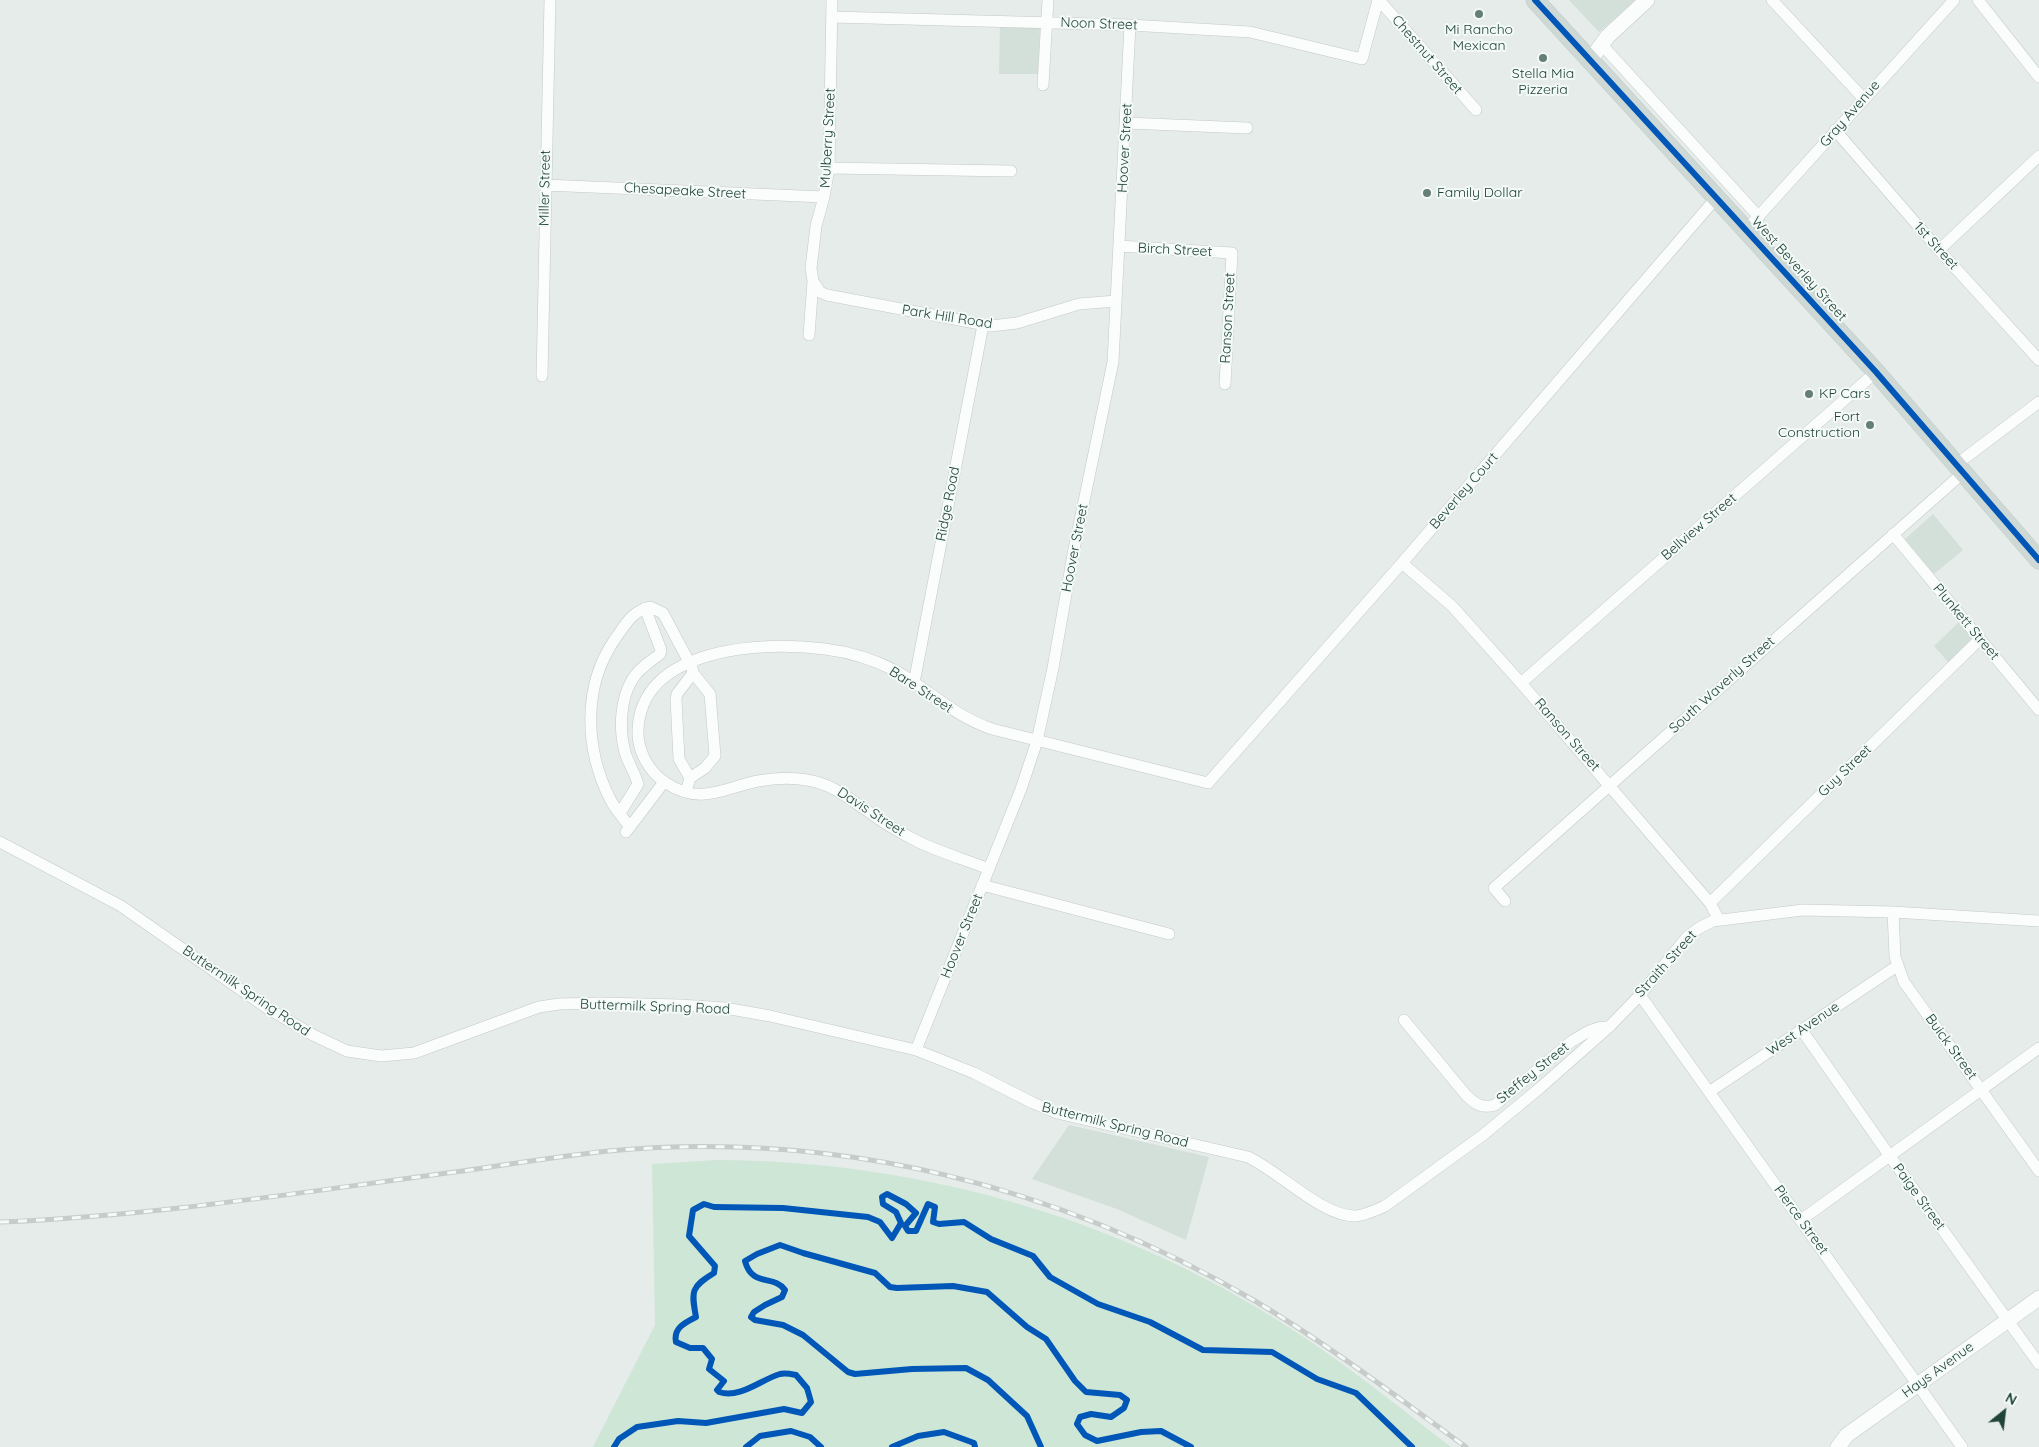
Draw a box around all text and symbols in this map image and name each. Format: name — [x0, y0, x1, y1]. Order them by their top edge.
marker: Mi Rancho Mexican — [1473, 8, 1485, 20]
street label: Chestnut Street — [1388, 12, 1466, 98]
street label: Noon Street — [1060, 14, 1138, 34]
place label: Mi Rancho Mexican — [1445, 22, 1513, 54]
marker: Stella Mia Pizzeria — [1537, 52, 1549, 64]
place label: Stella Mia Pizzeria — [1512, 66, 1574, 98]
street label: Gray Avenue — [1816, 77, 1884, 151]
street label: Mulberry Street — [817, 88, 839, 188]
street label: Hoover Street — [1114, 103, 1136, 193]
street label: Miller Street — [536, 150, 554, 226]
street label: Chesapeake Street — [624, 179, 746, 203]
place label: Family Dollar — [1437, 185, 1523, 201]
marker: Family Dollar — [1421, 187, 1433, 199]
street label: West Beverley Street — [1748, 213, 1850, 325]
street label: 1st Street — [1910, 219, 1962, 273]
street label: Birch Street — [1137, 240, 1213, 260]
street label: Ranson Street — [1217, 272, 1239, 364]
street label: Park Hill Road — [900, 302, 994, 332]
place label: KP Cars — [1819, 386, 1870, 402]
marker: KP Cars — [1803, 388, 1815, 400]
place label: Fort Construction — [1778, 409, 1860, 442]
marker: Fort Construction — [1864, 419, 1876, 431]
street label: Beverley Court — [1426, 449, 1502, 533]
street label: Ridge Road — [933, 465, 963, 543]
street label: Bellview Street — [1658, 490, 1740, 564]
street label: Hoover Street — [1058, 502, 1092, 594]
street label: Plunkett Street — [1929, 581, 2003, 663]
street label: South Waverly Street — [1666, 633, 1778, 737]
street label: Bare Street — [886, 663, 956, 717]
street label: Ranson Street — [1531, 695, 1603, 775]
street label: Guy Street — [1815, 741, 1875, 801]
street label: Davis Street — [834, 784, 908, 840]
street label: Hoover Street — [937, 891, 987, 981]
street label: Straith Street — [1632, 927, 1700, 1001]
street label: Buttermilk Spring Road — [179, 942, 313, 1040]
street label: Buttermilk Spring Road — [580, 996, 730, 1018]
street label: West Avenue — [1763, 998, 1843, 1060]
street label: Buick Street — [1922, 1011, 1980, 1083]
street label: Steffey Street — [1493, 1039, 1573, 1107]
street label: Buttermilk Spring Road — [1040, 1099, 1190, 1151]
street label: Paige Street — [1889, 1160, 1949, 1234]
street label: Pierce Street — [1770, 1182, 1832, 1258]
street label: Hays Avenue — [1899, 1338, 1977, 1402]
north arrow — [1979, 1387, 2029, 1437]
text: N — [2002, 1389, 2020, 1409]

